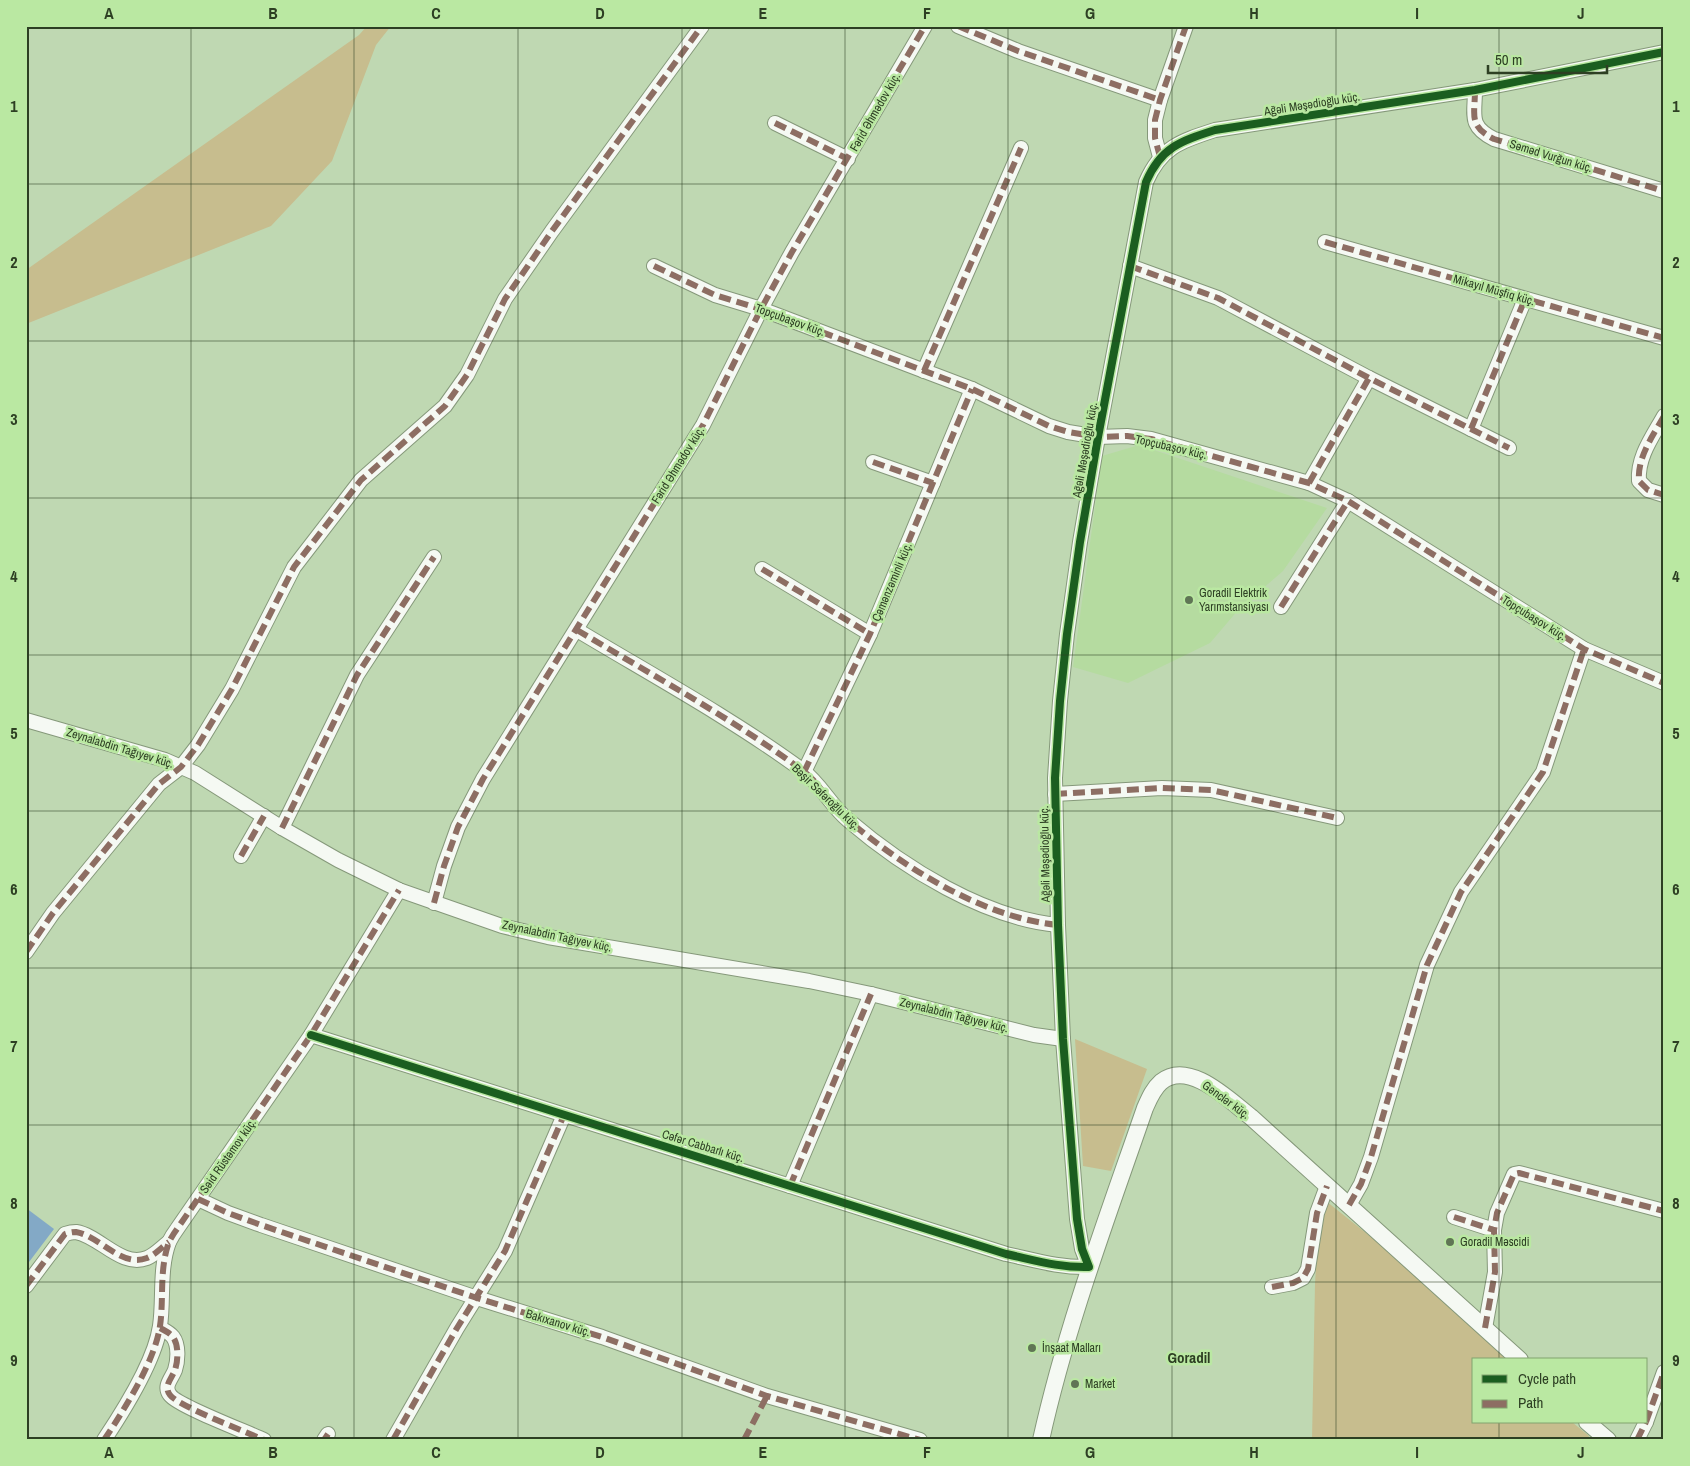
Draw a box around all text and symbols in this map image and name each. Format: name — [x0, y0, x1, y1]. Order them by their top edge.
text: A — [104, 2, 114, 24]
text: B — [268, 2, 278, 24]
text: C — [431, 2, 441, 24]
text: D — [595, 2, 605, 24]
text: E — [759, 2, 768, 24]
text: F — [923, 2, 931, 24]
text: G — [1085, 2, 1095, 24]
text: H — [1249, 2, 1259, 24]
text: I — [1415, 2, 1419, 24]
text: J — [1577, 2, 1585, 24]
scale bar — [1488, 42, 1606, 74]
text: 50 m — [1495, 49, 1522, 70]
street label: Fərid Əhmədov küç. — [846, 70, 904, 154]
street label: Ağəli Məşədioğlu küç. — [1262, 89, 1361, 120]
text: 1 — [10, 95, 18, 117]
text: 1 — [1672, 95, 1680, 117]
street label: Səməd Vurğun küç. — [1508, 136, 1594, 176]
text: 2 — [10, 251, 18, 273]
text: 2 — [1672, 251, 1680, 273]
street label: Mikayıl Müşfiq küç. — [1451, 271, 1537, 309]
street label: Topçubaşov küç. — [753, 300, 827, 340]
street label: Ağəli Məşədioğlu küç. — [1069, 401, 1101, 500]
text: 3 — [10, 408, 18, 430]
text: 3 — [1672, 408, 1680, 430]
street label: Fərid Əhmədov küç. — [648, 423, 708, 507]
street label: Topçubaşov küç. — [1133, 431, 1209, 463]
street label: Çəmənzəminli küç. — [868, 540, 916, 624]
text: 4 — [10, 565, 18, 587]
text: 4 — [1672, 565, 1680, 587]
place label: Goradil Elektrik Yarımstansiyası — [1199, 585, 1269, 615]
street label: Topçubaşov küç. — [1499, 592, 1569, 644]
marker: Goradil Elektrik Yarımstansiyası — [1183, 594, 1195, 606]
text: 5 — [10, 722, 18, 744]
text: 5 — [1672, 722, 1680, 744]
street label: Zeynalabdin Tağıyev küç. — [64, 724, 176, 772]
street label: Bəşir Səfəroğlu küç. — [789, 760, 863, 834]
street label: Ağəli Məşədioğlu küç. — [1036, 805, 1054, 904]
text: 6 — [10, 878, 18, 900]
text: 6 — [1672, 878, 1680, 900]
street label: Zeynalabdin Tağıyev küç. — [501, 917, 613, 955]
street label: Zeynalabdin Tağıyev küç. — [898, 994, 1010, 1036]
text: 7 — [10, 1035, 18, 1057]
text: 7 — [1672, 1035, 1680, 1057]
street label: Gənclər küç. — [1199, 1077, 1253, 1123]
street label: Səid Rüstəmov küç. — [196, 1115, 260, 1197]
street label: Cəfər Cabbarlı küç. — [660, 1126, 746, 1166]
text: 8 — [10, 1192, 18, 1214]
text: 8 — [1672, 1192, 1680, 1214]
place label: Goradil Məscidi — [1460, 1234, 1529, 1250]
marker: Goradil Məscidi — [1444, 1236, 1456, 1248]
street label: Bakıxanov küç. — [524, 1306, 592, 1340]
place label: İnşaat Malları — [1042, 1340, 1101, 1356]
marker: İnşaat Malları — [1026, 1342, 1038, 1354]
district label: Goradil — [1167, 1347, 1211, 1368]
text: 9 — [10, 1349, 18, 1371]
text: 9 — [1672, 1349, 1680, 1371]
legend — [1472, 1358, 1648, 1424]
text: Cycle path — [1518, 1368, 1576, 1389]
place label: Market — [1085, 1376, 1115, 1392]
marker: Market — [1069, 1378, 1081, 1390]
text: Path — [1518, 1392, 1543, 1413]
text: A — [104, 1441, 114, 1463]
text: B — [268, 1441, 278, 1463]
text: C — [431, 1441, 441, 1463]
text: D — [595, 1441, 605, 1463]
text: E — [759, 1441, 768, 1463]
text: F — [923, 1441, 931, 1463]
text: G — [1085, 1441, 1095, 1463]
text: H — [1249, 1441, 1259, 1463]
text: I — [1415, 1441, 1419, 1463]
text: J — [1577, 1441, 1585, 1463]

